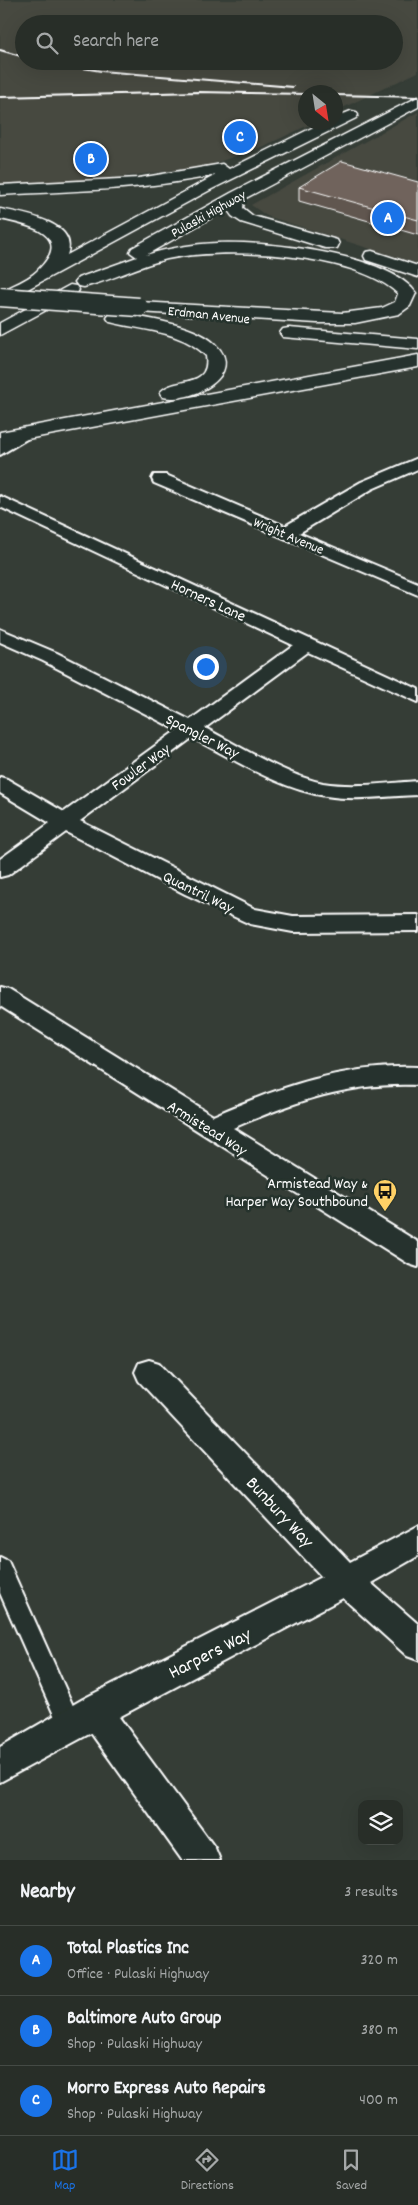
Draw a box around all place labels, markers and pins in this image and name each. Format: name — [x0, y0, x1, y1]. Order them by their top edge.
pin: C — [224, 118, 256, 156]
pin: B — [75, 140, 107, 178]
pin: A — [372, 199, 404, 237]
place label: Armistead Way & Harper Way Southbound — [225, 1173, 368, 1214]
bus stop icon: Armistead Way & Harper Way Southbound — [372, 1178, 398, 1212]

